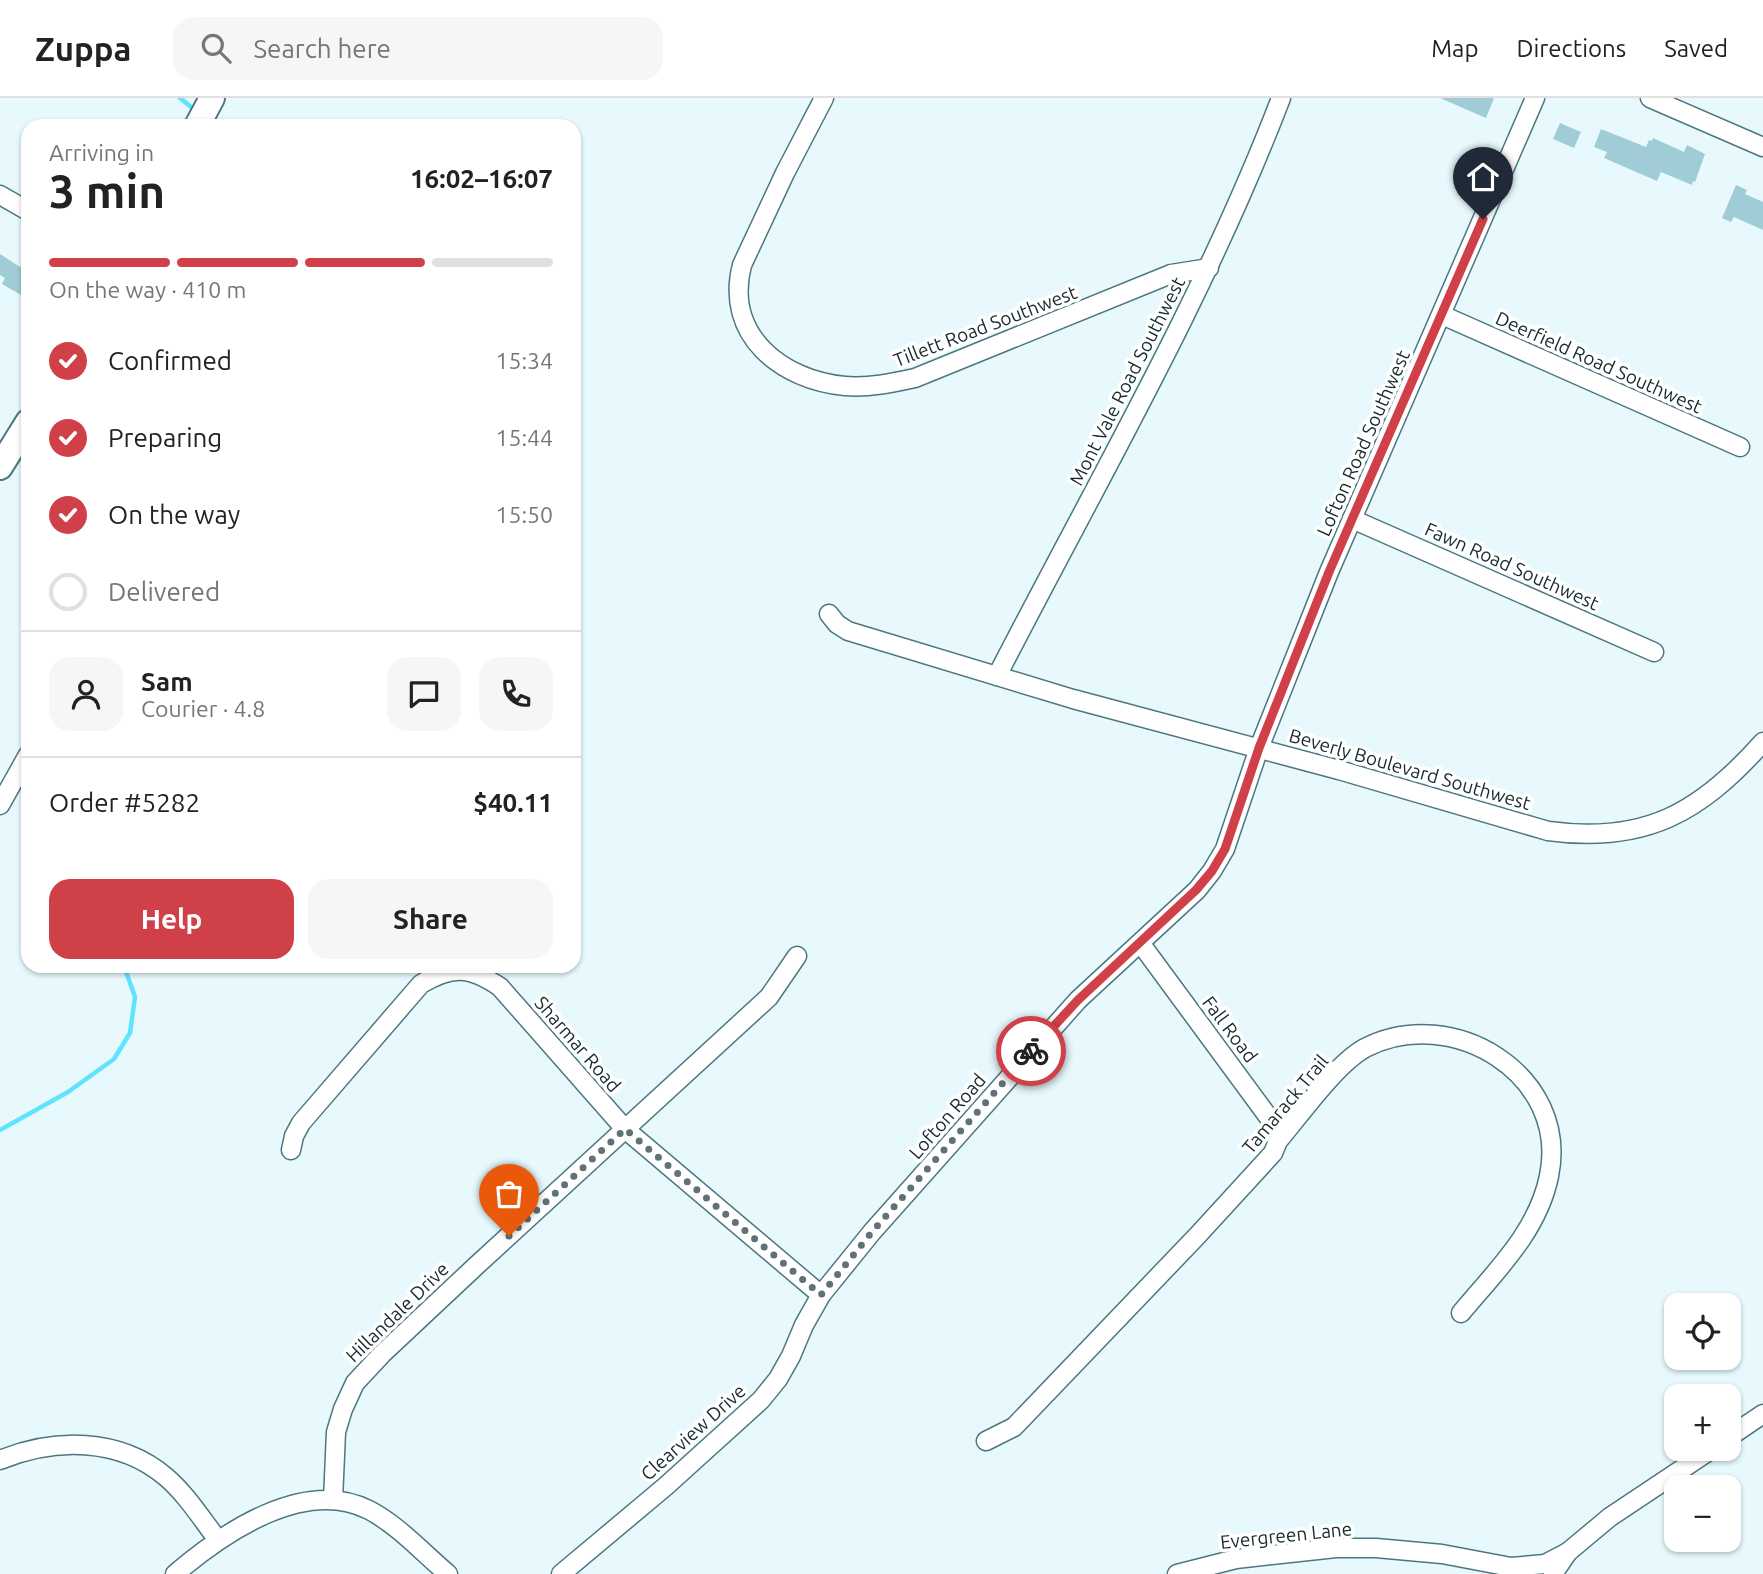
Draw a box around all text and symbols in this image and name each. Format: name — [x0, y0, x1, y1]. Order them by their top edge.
search box — [173, 17, 663, 80]
icon: search — [197, 29, 235, 67]
text: Zuppa — [35, 30, 131, 67]
text: Search here — [253, 34, 391, 63]
text: Map — [1431, 35, 1478, 62]
text: Directions — [1516, 35, 1626, 62]
text: Saved — [1664, 35, 1728, 62]
text: Arriving in — [49, 140, 154, 165]
pin — [1453, 147, 1513, 219]
icon: home — [1464, 158, 1502, 196]
text: 16:02–16:07 — [410, 164, 553, 193]
text: 3 min — [49, 165, 165, 217]
street label: Mont Vale Road Southwest — [1065, 273, 1189, 489]
text: On the way · 410 m — [49, 277, 246, 302]
street label: Tillett Road Southwest — [890, 281, 1080, 371]
street label: Deerfield Road Southwest — [1492, 306, 1706, 418]
icon: check — [49, 342, 87, 380]
text: Confirmed — [108, 346, 232, 375]
street label: Lofton Road Southwest — [1312, 346, 1414, 539]
text: 15:34 — [495, 348, 553, 373]
icon: check — [49, 419, 87, 457]
text: Preparing — [108, 423, 222, 452]
text: 15:44 — [495, 425, 553, 450]
icon: check — [49, 496, 87, 534]
text: On the way — [108, 500, 240, 529]
text: 15:50 — [495, 502, 553, 527]
street label: Fawn Road Southwest — [1422, 518, 1603, 615]
text: Delivered — [108, 577, 220, 606]
button: person — [49, 657, 123, 731]
button: chat — [387, 657, 461, 731]
button: phone — [479, 657, 553, 731]
text: Sam — [141, 667, 193, 696]
text: Courier · 4.8 — [141, 696, 265, 721]
street label: Beverly Boulevard Southwest — [1287, 724, 1534, 814]
text: Order #5282 — [49, 788, 200, 817]
text: $40.11 — [473, 788, 553, 817]
button: Help — [49, 879, 294, 959]
button: Share — [308, 879, 553, 959]
street label: Sharmar Road — [531, 992, 625, 1096]
street label: Fall Road — [1198, 992, 1262, 1066]
courier — [996, 1016, 1066, 1086]
icon: bike — [1012, 1032, 1050, 1070]
street label: Tamarack Trail — [1237, 1050, 1333, 1158]
street label: Lofton Road — [904, 1069, 990, 1163]
pin — [479, 1164, 539, 1236]
icon: bag — [490, 1175, 528, 1213]
street label: Hillandale Drive — [341, 1258, 453, 1366]
map controls — [1664, 1293, 1741, 1552]
button: locate — [1664, 1293, 1741, 1370]
street label: Clearview Drive — [636, 1379, 750, 1485]
button: + — [1664, 1384, 1741, 1461]
button: − — [1664, 1475, 1741, 1552]
street label: Evergreen Lane — [1219, 1517, 1353, 1553]

